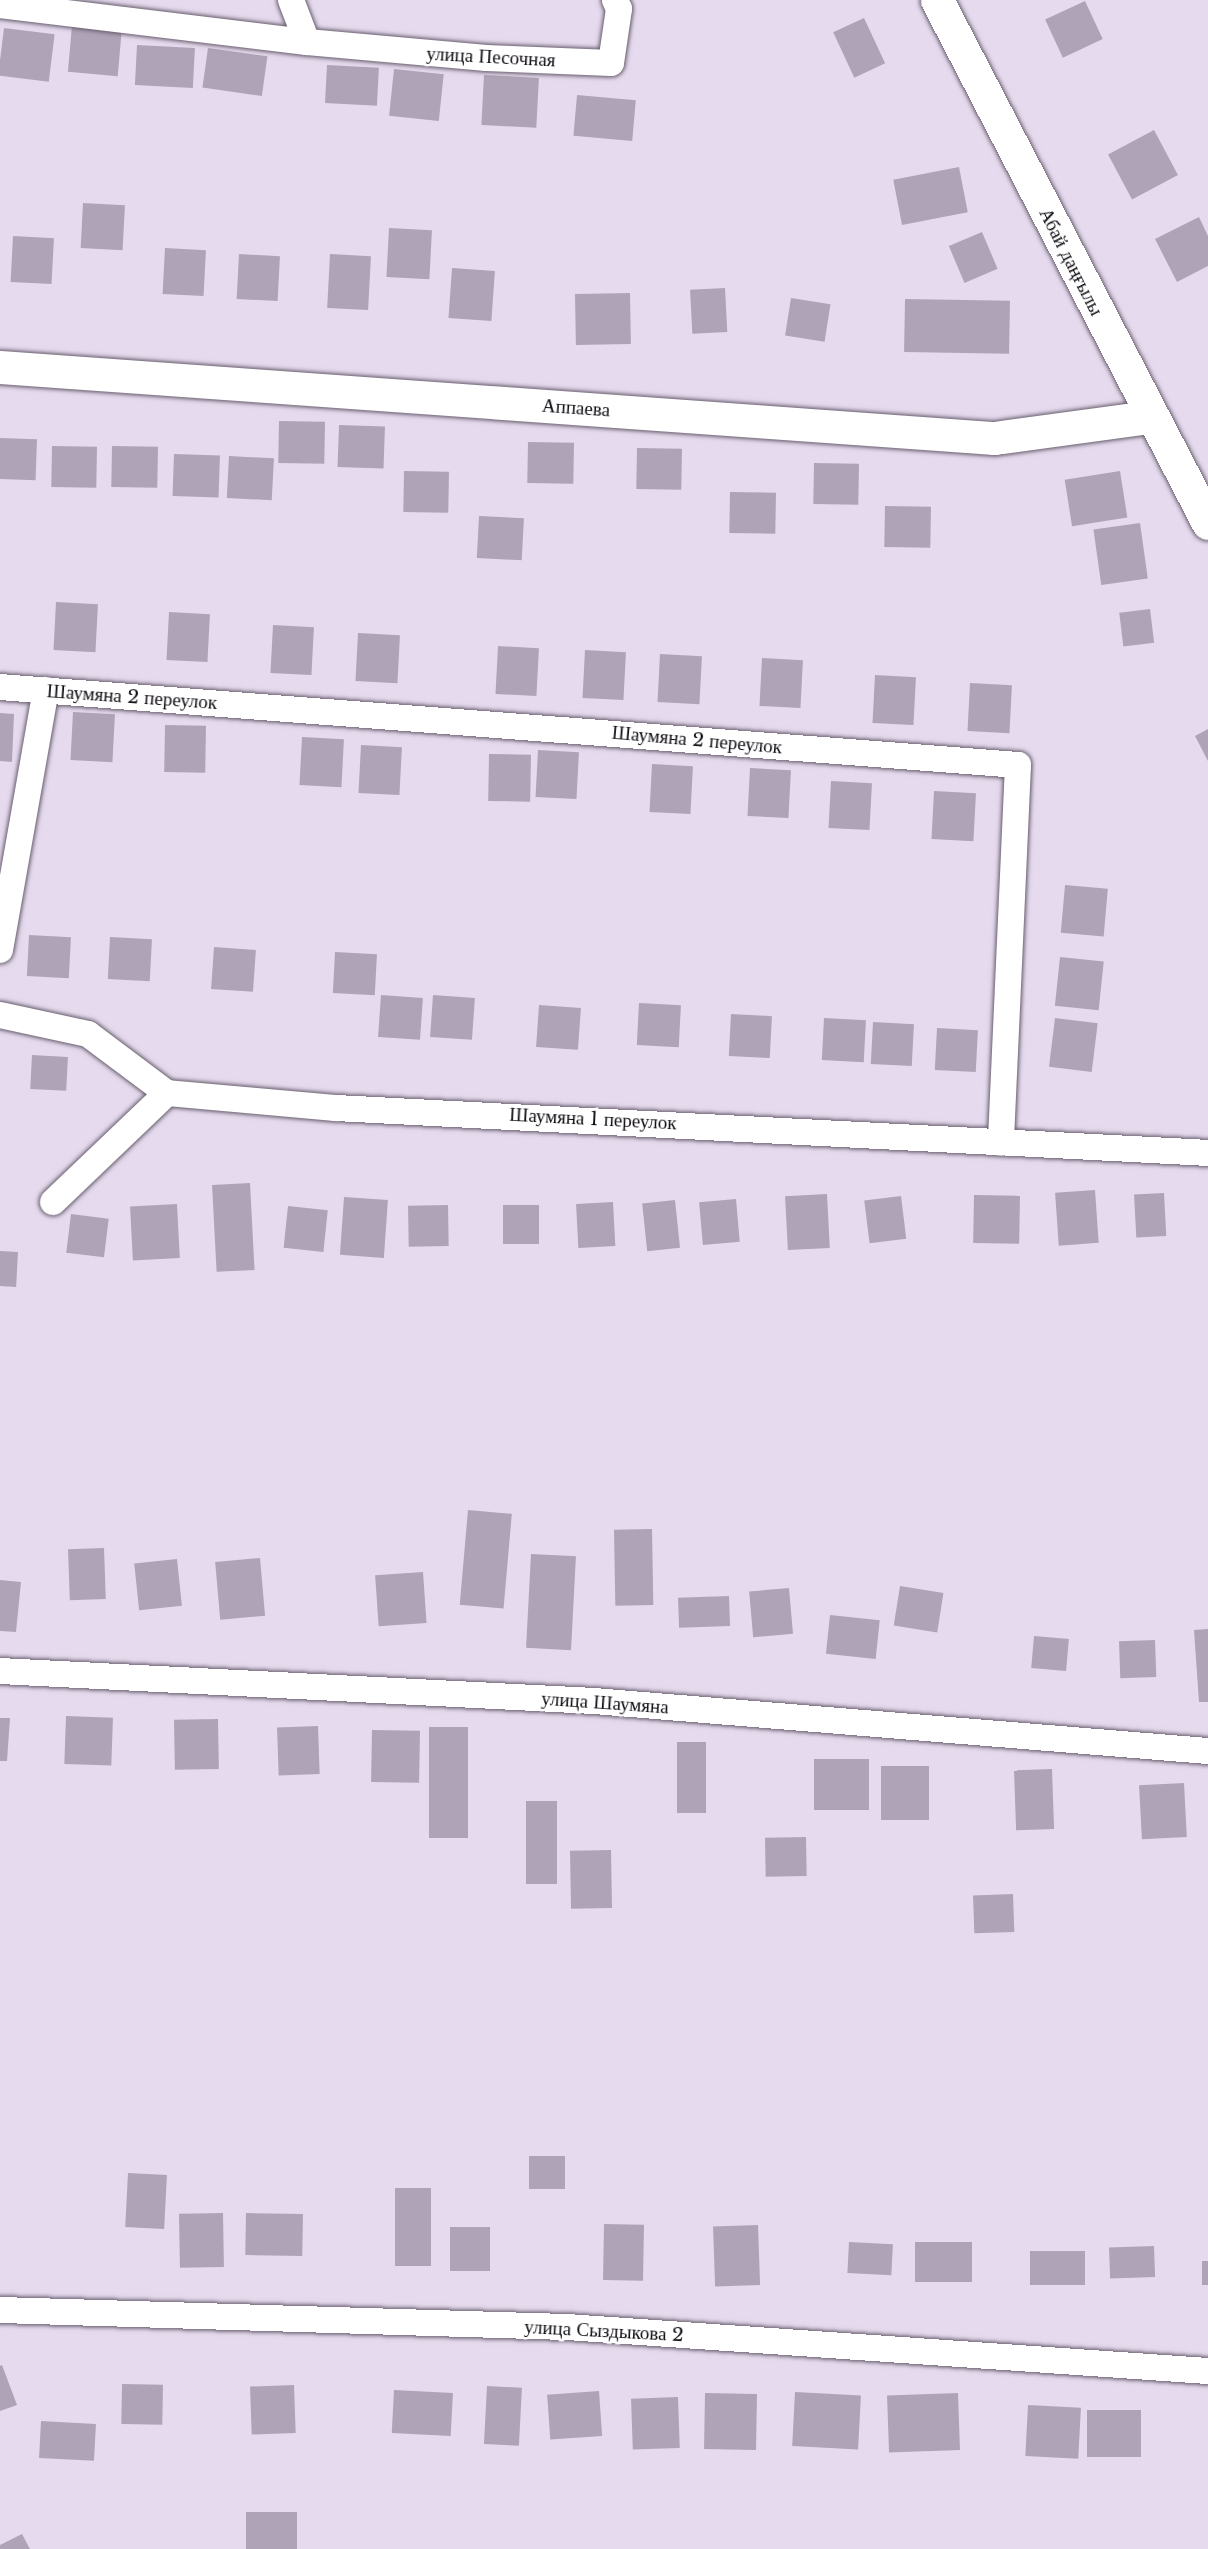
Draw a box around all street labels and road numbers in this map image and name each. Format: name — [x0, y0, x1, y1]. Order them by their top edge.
street label: улица Песочная — [426, 42, 556, 72]
street label: Абай даңғылы — [1034, 204, 1108, 320]
street label: Аппаева — [541, 394, 611, 422]
street label: Шаумяна 2 переулок — [46, 680, 218, 714]
street label: Шаумяна 2 переулок — [611, 721, 783, 759]
street label: Шаумяна 1 переулок — [509, 1103, 677, 1135]
street label: улица Шаумяна — [541, 1687, 669, 1719]
street label: улица Сыздыкова 2 — [524, 2315, 684, 2347]

